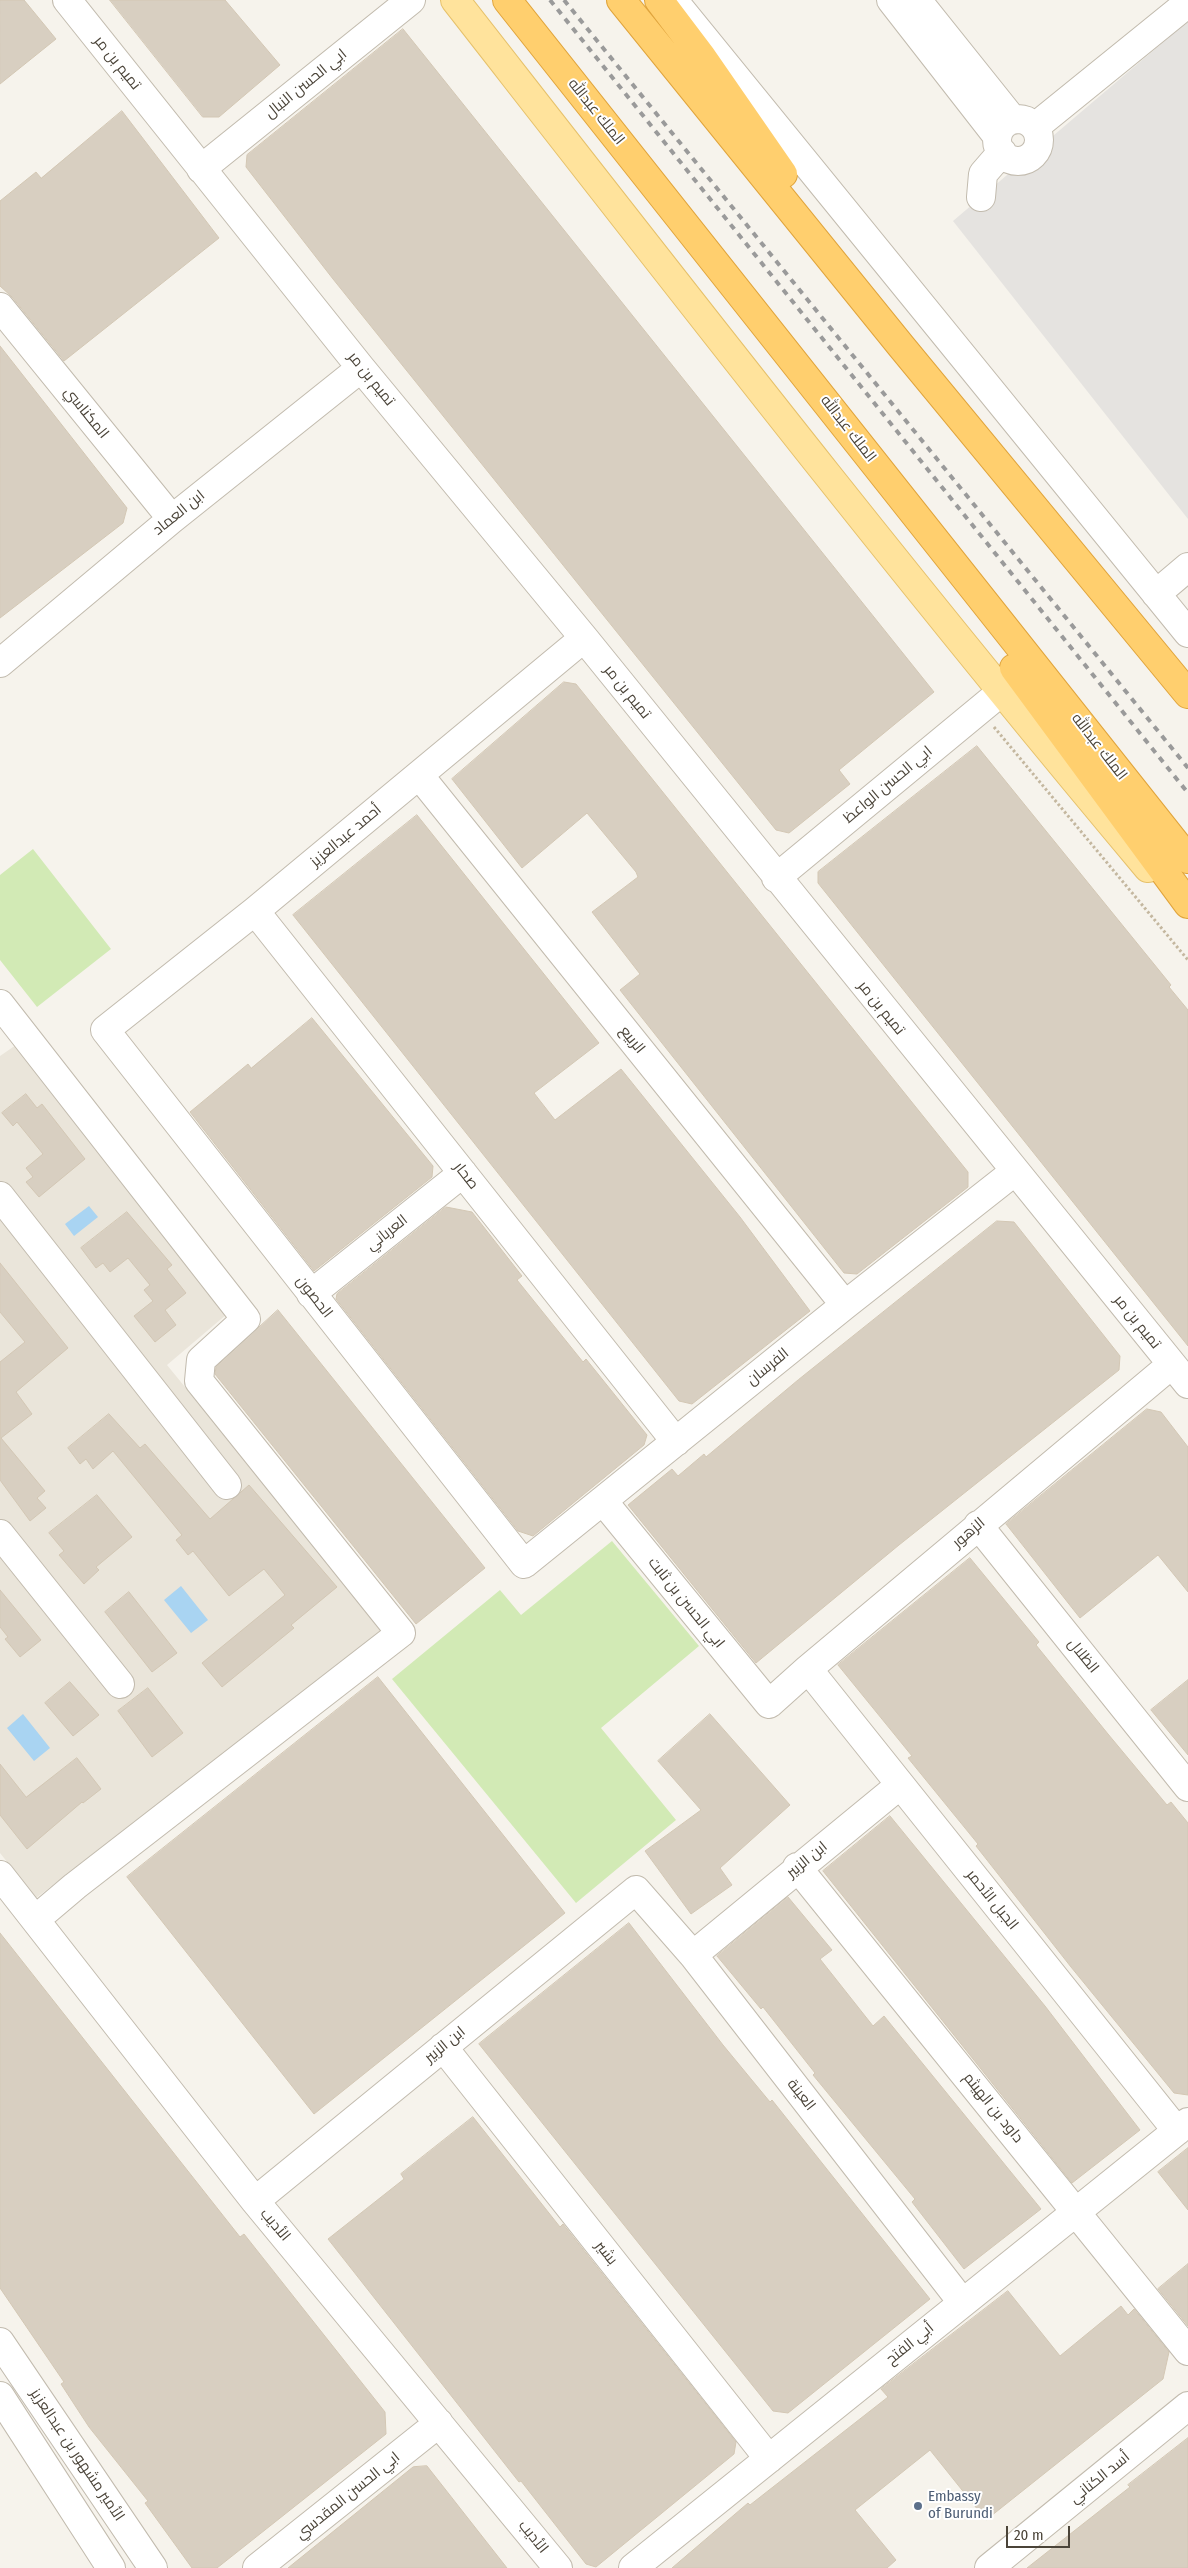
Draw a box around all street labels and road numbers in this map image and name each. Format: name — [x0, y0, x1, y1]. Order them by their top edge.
street label: تميم بن مر — [90, 32, 144, 94]
street label: ابي الحسن النبال — [261, 46, 351, 122]
street label: الملك عبدالله — [564, 75, 628, 149]
street label: تميم بن مر — [344, 348, 398, 410]
street label: المكناسي — [60, 384, 112, 442]
street label: الملك عبدالله — [816, 392, 880, 466]
street label: ابن العماد — [149, 487, 209, 539]
street label: تميم بن مر — [600, 661, 654, 723]
street label: الملك عبدالله — [1067, 710, 1131, 784]
street label: ابي الحسن الواعظ — [840, 743, 936, 827]
street label: أحمد عبدالعزيز — [307, 801, 385, 871]
street label: تميم بن مر — [854, 977, 908, 1039]
street label: الربيع — [615, 1022, 649, 1058]
street label: صحار — [450, 1159, 482, 1193]
street label: العرباني — [363, 1211, 411, 1255]
street label: الحصون — [292, 1272, 336, 1322]
street label: تميم بن مر — [1110, 1291, 1164, 1353]
street label: الفرسان — [743, 1345, 793, 1389]
street label: الزهور — [949, 1514, 989, 1552]
street label: ابي الحسن بن ثابت — [644, 1554, 728, 1652]
street label: الظلال — [1064, 1635, 1102, 1677]
street label: ابن الزبير — [783, 1838, 831, 1882]
street label: الجبل الأحمر — [962, 1866, 1022, 1934]
street label: ابن الزبير — [421, 2023, 469, 2067]
street label: داود بن الهيثم — [959, 2069, 1027, 2147]
street label: العينة — [783, 2076, 819, 2114]
street label: الأديب — [256, 2205, 294, 2245]
street label: بشير — [591, 2237, 621, 2269]
street label: أبي الفتح — [882, 2319, 938, 2369]
street label: الأمير مشهور بن عبدالعزيز — [26, 2385, 128, 2525]
street label: ابي الحسن المقدسي — [292, 2448, 404, 2544]
street label: أسد الكناني — [1066, 2448, 1134, 2508]
street label: الأديب — [514, 2517, 552, 2557]

